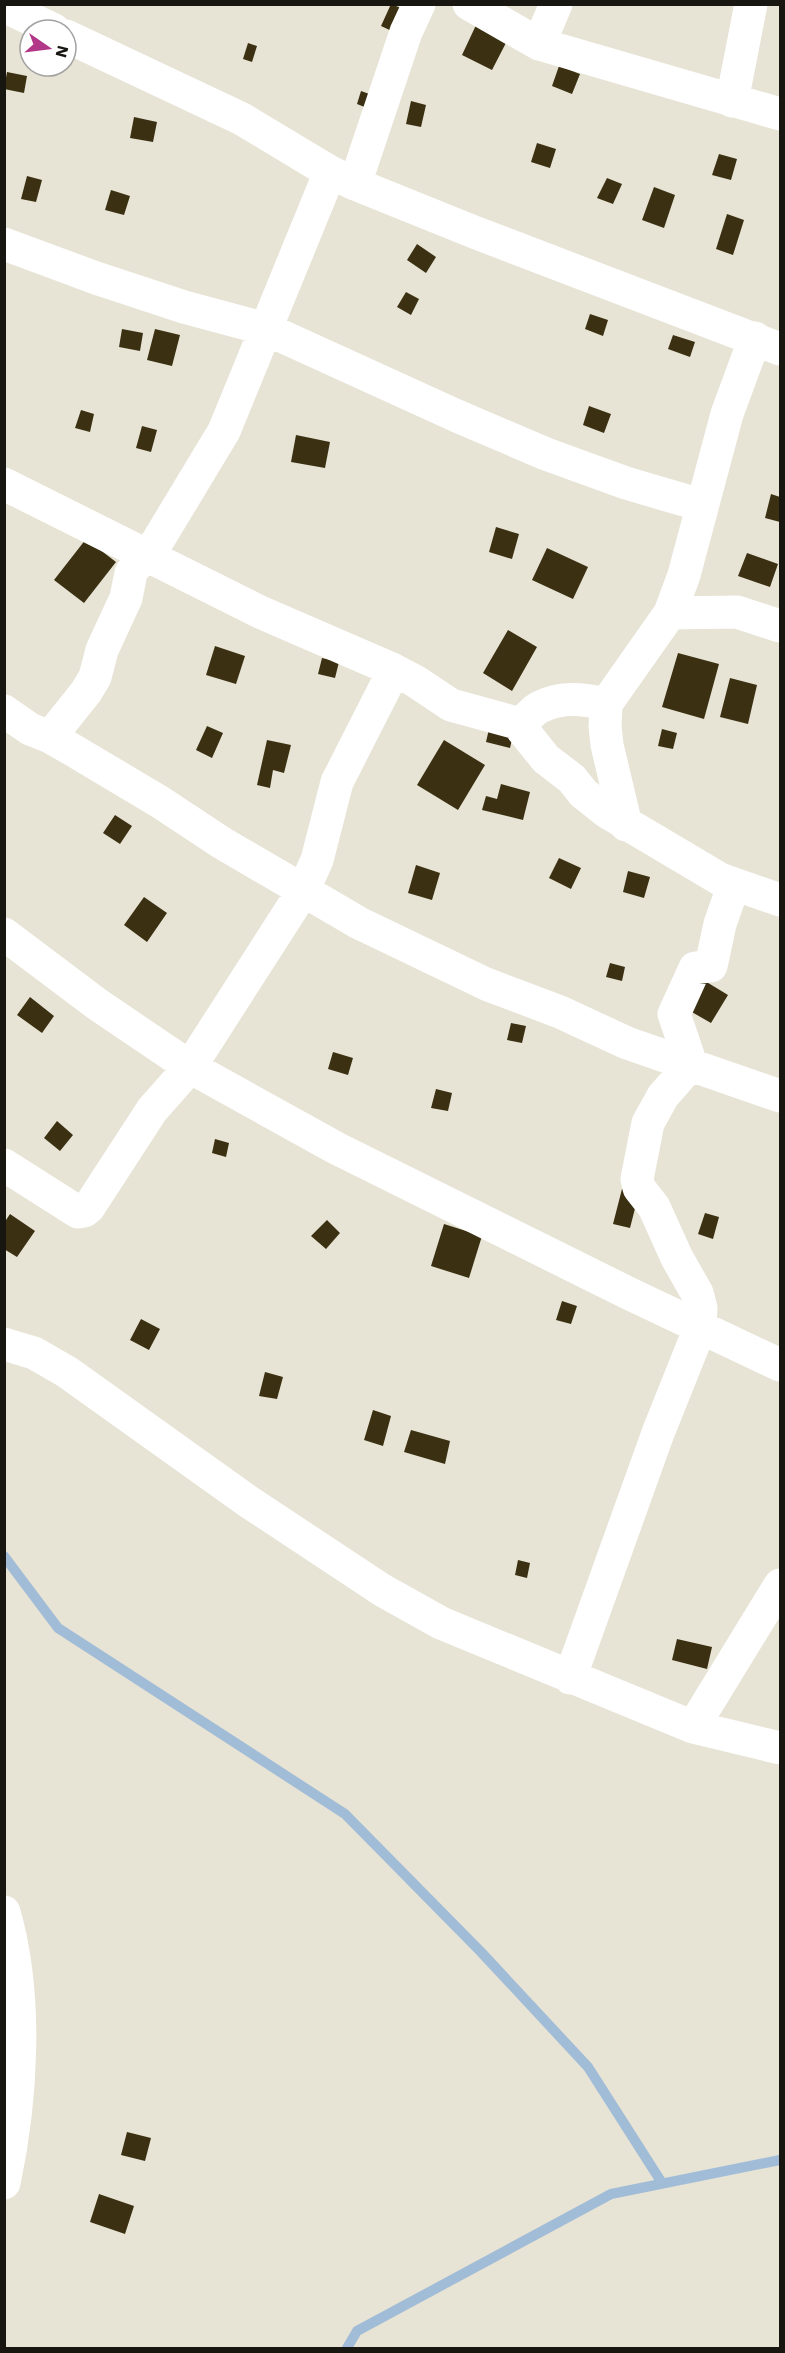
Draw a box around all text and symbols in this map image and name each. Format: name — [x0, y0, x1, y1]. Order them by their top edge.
north arrow — [18, 18, 78, 78]
text: N — [51, 43, 73, 60]

